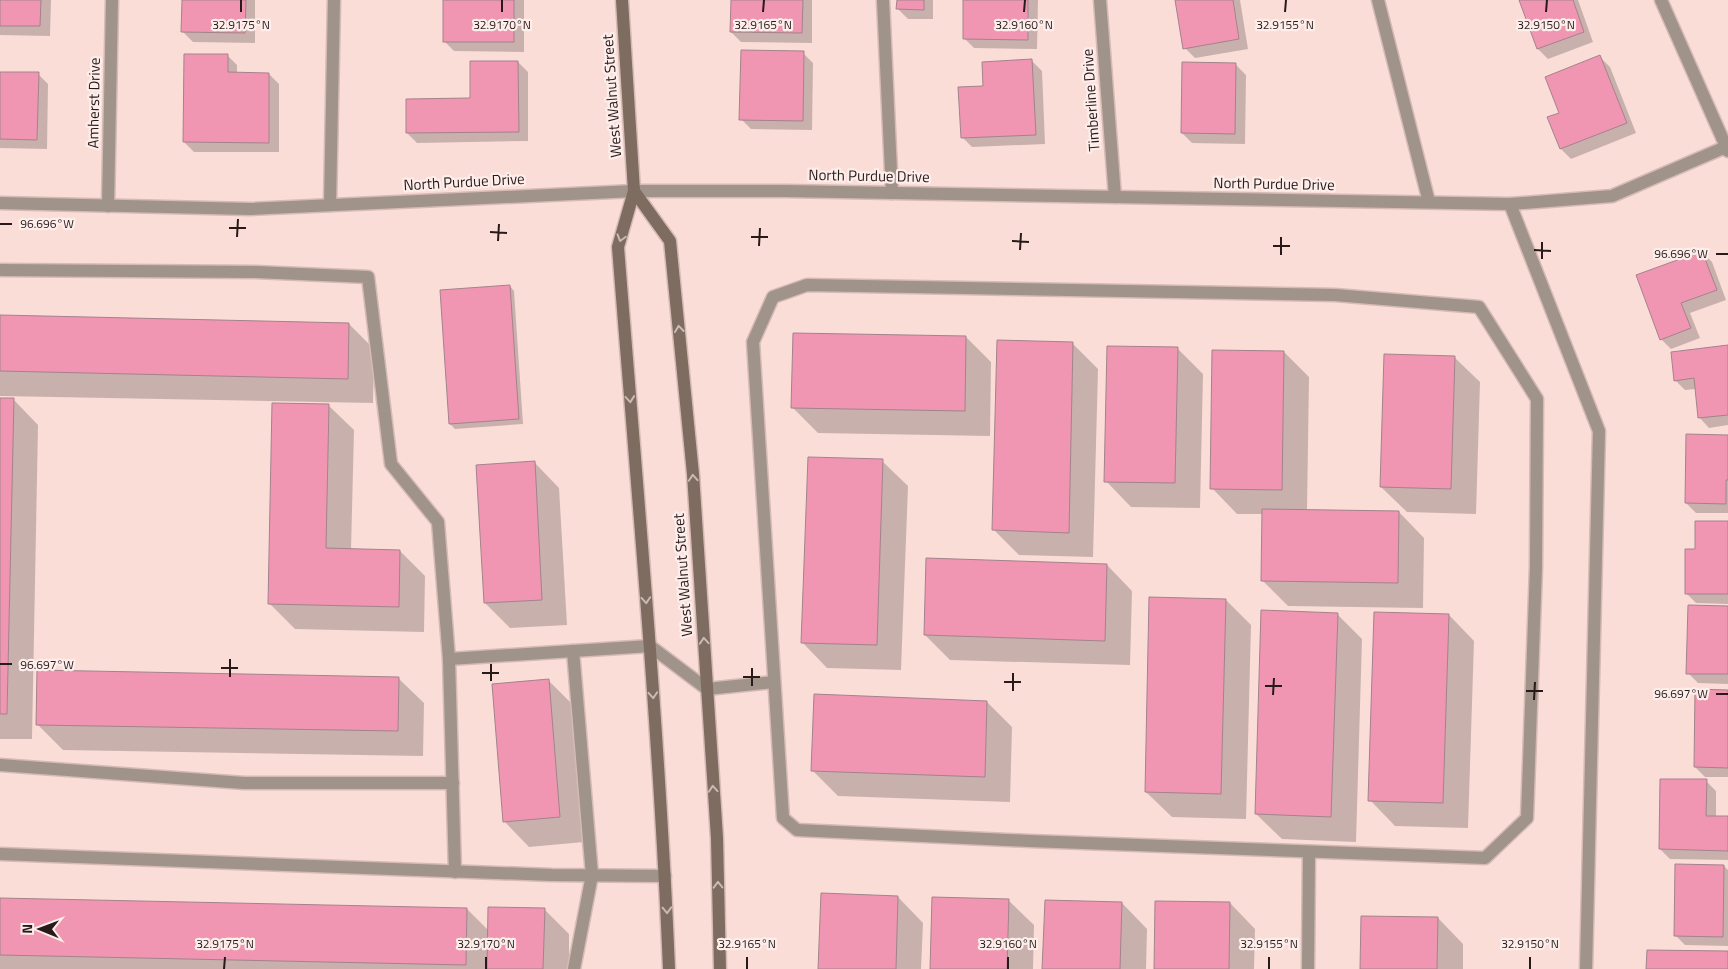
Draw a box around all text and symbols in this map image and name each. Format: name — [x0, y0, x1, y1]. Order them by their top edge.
text: 32.9175°N — [212, 15, 270, 34]
text: 32.9170°N — [473, 15, 531, 34]
text: 32.9165°N — [734, 15, 792, 34]
text: 32.9160°N — [995, 15, 1053, 34]
text: 32.9155°N — [1256, 15, 1314, 34]
text: 32.9150°N — [1517, 15, 1575, 34]
street label: West Walnut Street — [596, 33, 627, 158]
street label: Timberline Drive — [1075, 48, 1106, 152]
street label: Amherst Drive — [81, 57, 106, 149]
street label: North Purdue Drive — [808, 163, 930, 188]
street label: North Purdue Drive — [403, 167, 525, 196]
street label: North Purdue Drive — [1213, 171, 1335, 196]
text: 96.696°W — [20, 214, 74, 233]
one-way arrow — [616, 233, 627, 242]
text: 96.696°W — [1654, 244, 1708, 263]
one-way arrow — [674, 325, 685, 333]
one-way arrow — [625, 396, 636, 404]
one-way arrow — [687, 474, 698, 482]
street label: West Walnut Street — [667, 512, 698, 637]
one-way arrow — [641, 596, 652, 604]
one-way arrow — [698, 636, 709, 644]
text: 96.697°W — [20, 655, 74, 674]
text: 96.697°W — [1654, 684, 1708, 703]
one-way arrow — [648, 691, 659, 699]
one-way arrow — [708, 785, 719, 793]
one-way arrow — [712, 881, 723, 889]
north arrow — [15, 904, 65, 954]
one-way arrow — [661, 906, 672, 914]
text: N — [16, 924, 37, 934]
text: 32.9175°N — [196, 934, 254, 953]
text: 32.9170°N — [457, 934, 515, 953]
text: 32.9165°N — [718, 934, 776, 953]
text: 32.9160°N — [979, 934, 1037, 953]
text: 32.9155°N — [1240, 934, 1298, 953]
text: 32.9150°N — [1501, 934, 1559, 953]

